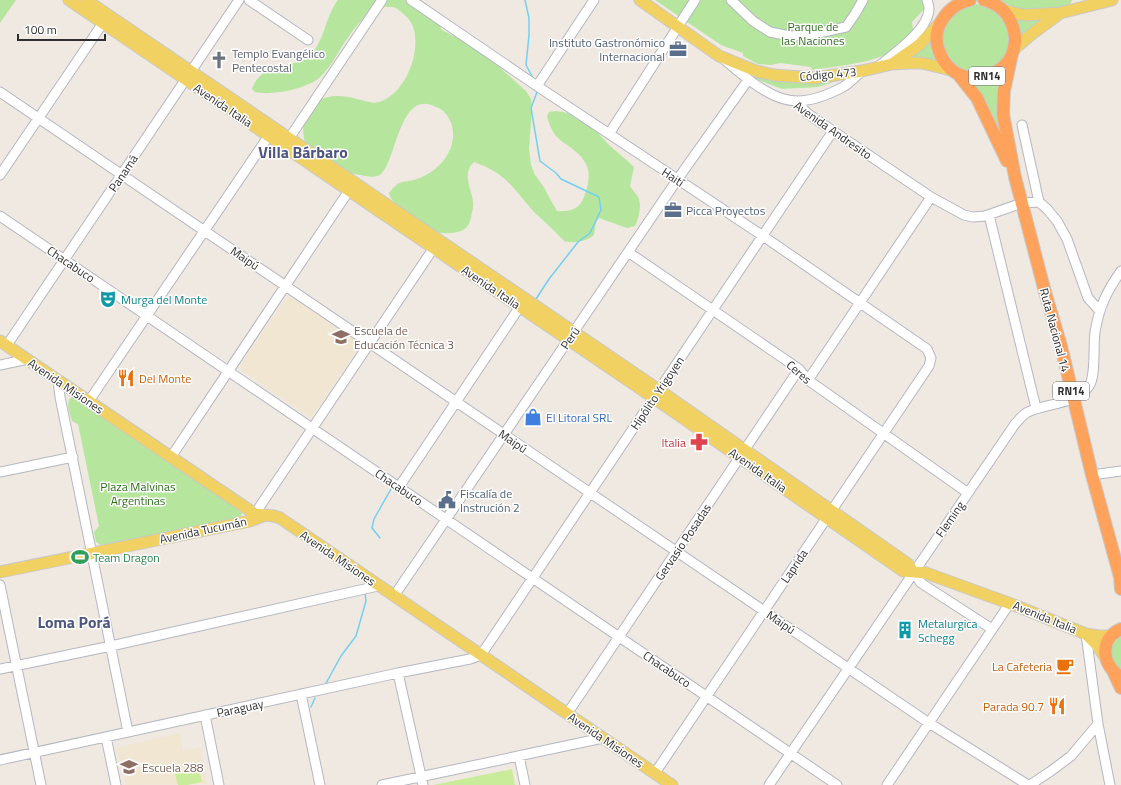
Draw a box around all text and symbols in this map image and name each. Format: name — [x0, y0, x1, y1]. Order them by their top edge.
scale bar — [18, 16, 105, 42]
park label: Parque de las Naciones — [781, 17, 845, 50]
text: 100 m — [24, 20, 57, 39]
place label: Instituto Gastronómico Internacional — [549, 33, 665, 66]
office icon: Instituto Gastronómico Internacional — [668, 39, 688, 59]
place label: Templo Evangélico Pentecostal — [232, 44, 325, 77]
church icon: Templo Evangélico Pentecostal — [209, 50, 229, 70]
street label: Código 473 — [799, 62, 857, 86]
road number: RN14 — [969, 67, 1005, 85]
street label: Avenida Italia — [190, 78, 256, 132]
street label: Avenida Andresito — [790, 96, 876, 164]
district label: Villa Bárbaro — [258, 140, 348, 164]
street label: Panamá — [103, 150, 143, 196]
street label: Haití — [658, 163, 689, 192]
office icon: Picca Proyectos — [663, 200, 683, 220]
place label: Picca Proyectos — [686, 201, 766, 220]
street label: Chacabuco — [43, 241, 99, 287]
street label: Maipú — [227, 241, 263, 275]
street label: Avenida Italia — [458, 260, 524, 314]
street label: Ruta Nacional 14 — [1035, 286, 1075, 374]
theatre icon: Murga del Monte — [98, 289, 118, 309]
place label: Murga del Monte — [121, 290, 207, 309]
place label: Escuela de Educación Técnica 3 — [354, 321, 454, 354]
street label: Perú — [556, 323, 584, 353]
school or university icon: Escuela de Educación Técnica 3 — [331, 327, 351, 347]
street label: Hipólito Yrigoyen — [625, 352, 689, 434]
street label: Avenida Misiones — [24, 353, 108, 419]
street label: Ceres — [782, 356, 816, 389]
restaurant icon: Del Monte — [116, 368, 136, 388]
place label: Del Monte — [139, 369, 191, 388]
road number: RN14 — [1053, 382, 1089, 400]
shop icon: El Litoral SRL — [523, 407, 543, 427]
place label: El Litoral SRL — [546, 408, 612, 427]
street label: Maipú — [495, 424, 531, 458]
pharmacy icon: Italia — [689, 432, 709, 452]
place label: Italia — [661, 433, 686, 452]
street label: Avenida Italia — [725, 443, 791, 497]
street label: Chacabuco — [371, 464, 427, 510]
park label: Plaza Malvinas Argentinas — [100, 477, 176, 510]
place label: Fiscalía de Instrución 2 — [460, 484, 520, 517]
public building icon: Fiscalía de Instrución 2 — [437, 490, 457, 510]
street label: Fleming — [931, 497, 969, 541]
street label: Gervasio Posadas — [650, 499, 716, 584]
street label: Avenida Tucumán — [158, 512, 248, 548]
street label: Avenida Misiones — [296, 525, 380, 591]
street label: Laprida — [776, 545, 812, 587]
sports icon: Team Dragon — [70, 547, 90, 567]
place label: Team Dragon — [93, 548, 160, 567]
street label: Avenida Italia — [1010, 596, 1080, 638]
street label: Maipú — [763, 605, 799, 639]
district label: Loma Porá — [37, 610, 111, 634]
place label: Metalurgica Schegg — [918, 614, 978, 647]
building icon: Metalurgica Schegg — [895, 620, 915, 640]
street label: Chacabuco — [639, 646, 695, 692]
cafe icon: La Cafeteria — [1055, 656, 1075, 676]
place label: La Cafeteria — [992, 657, 1052, 676]
street label: Paraguay — [215, 694, 265, 722]
restaurant icon: Parada 90.7 — [1047, 696, 1067, 716]
place label: Parada 90.7 — [983, 697, 1044, 716]
street label: Avenida Misiones — [564, 707, 648, 773]
school or university icon: Escuela 288 — [119, 757, 139, 777]
place label: Escuela 288 — [142, 758, 204, 777]

